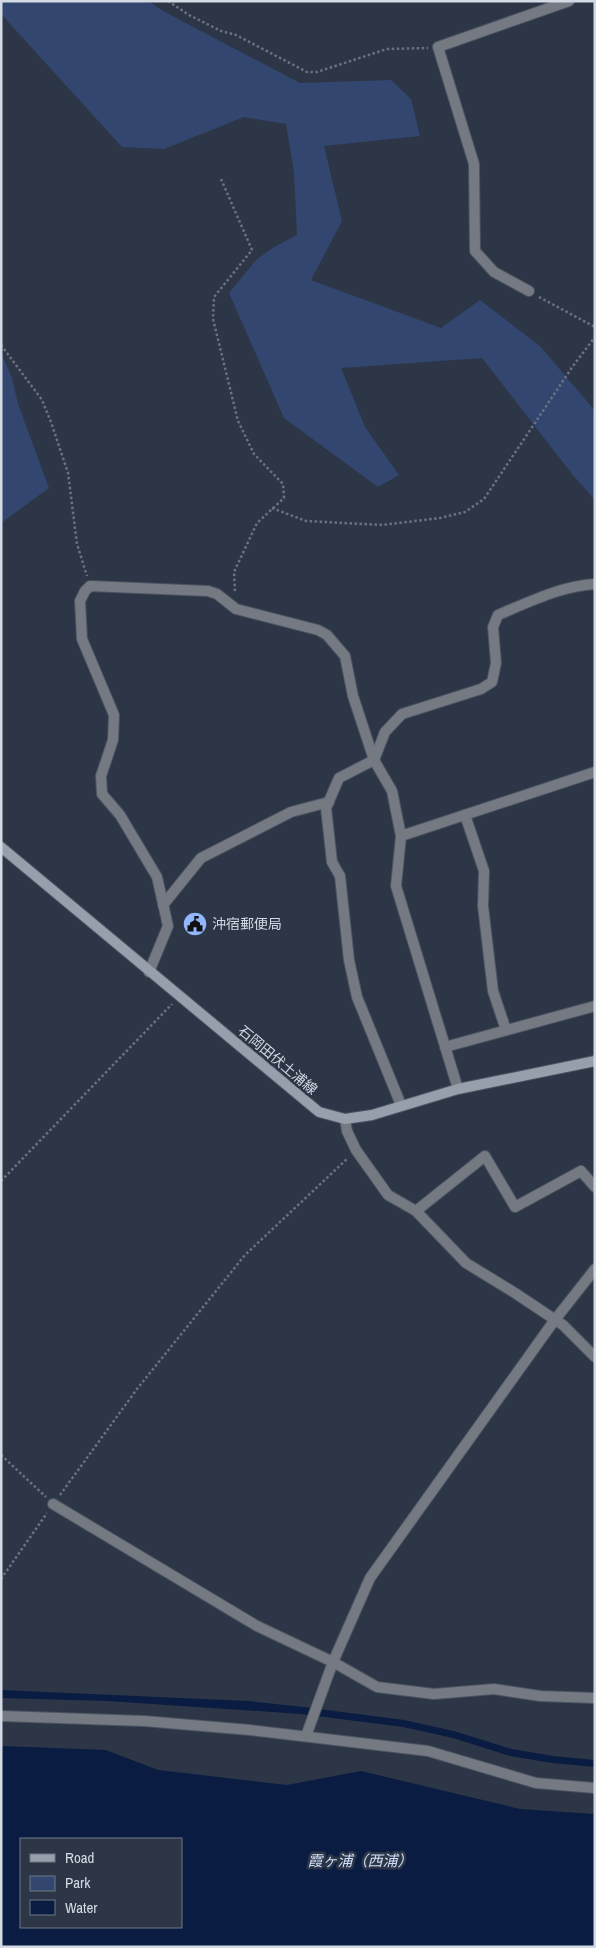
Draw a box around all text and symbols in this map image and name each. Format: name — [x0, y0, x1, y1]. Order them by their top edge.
public building icon: 沖宿郵便局 — [182, 911, 208, 937]
place label: 沖宿郵便局 — [212, 915, 282, 933]
street label: 石岡田伏土浦線 — [235, 1022, 321, 1098]
legend — [20, 1838, 182, 1928]
text: Road — [65, 1847, 94, 1868]
water label: 霞ヶ浦（西浦） — [307, 1850, 413, 1871]
text: Park — [65, 1872, 91, 1893]
text: Water — [65, 1897, 97, 1918]

